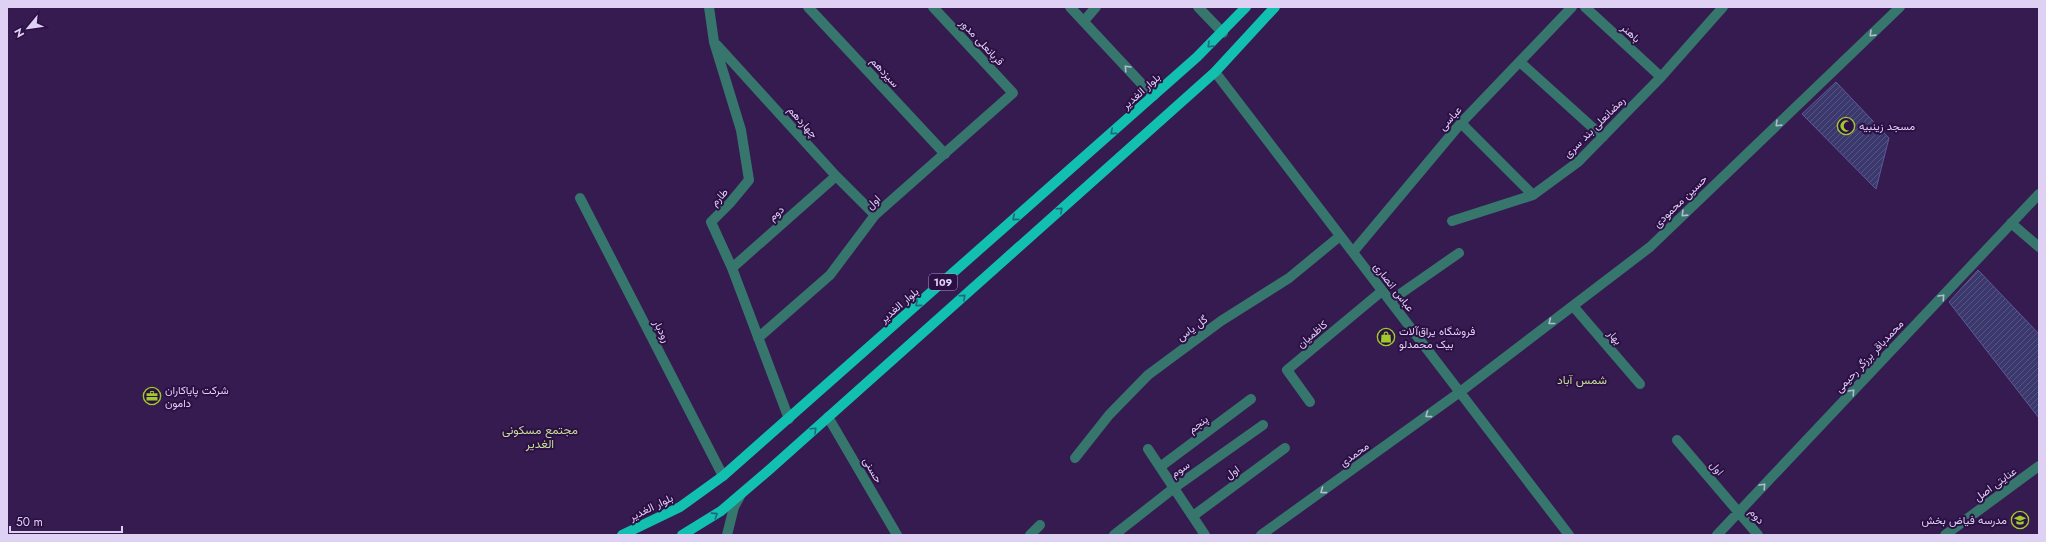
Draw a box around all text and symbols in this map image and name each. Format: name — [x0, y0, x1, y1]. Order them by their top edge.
north arrow — [8, 8, 48, 48]
street label: قربانعلی مدور — [955, 14, 1008, 69]
street label: باهنر — [1617, 19, 1644, 46]
text: N — [10, 25, 28, 41]
one-way arrow — [1869, 29, 1877, 37]
one-way arrow — [1207, 41, 1214, 48]
street label: سیزدهم — [867, 53, 903, 91]
one-way arrow — [1125, 65, 1132, 72]
street label: بلوار الغدیر — [1117, 69, 1164, 113]
street label: رمضانعلی بند سری — [1560, 92, 1629, 161]
street label: چهاردهم — [784, 102, 822, 142]
street label: عباسی — [1435, 102, 1466, 134]
mosque icon: مسجد زینبیه — [1836, 116, 1856, 136]
place label: مسجد زینبیه — [1859, 118, 1915, 134]
one-way arrow — [1775, 119, 1783, 127]
one-way arrow — [1110, 127, 1117, 134]
street label: حسین محمودی — [1649, 171, 1711, 231]
street label: طارم — [706, 184, 732, 210]
street label: اول — [862, 191, 884, 213]
street label: دوم — [764, 201, 788, 225]
one-way arrow — [1055, 208, 1062, 215]
one-way arrow — [1682, 209, 1689, 216]
one-way arrow — [1013, 214, 1020, 221]
street label: عباس انصاری — [1370, 259, 1418, 315]
road number: 109 — [929, 274, 957, 290]
street label: بلوار الغدیر — [875, 283, 922, 327]
one-way arrow — [958, 294, 965, 301]
one-way arrow — [1937, 294, 1944, 302]
one-way arrow — [915, 300, 923, 307]
street label: گل یاس — [1173, 311, 1211, 345]
street label: رودبار — [649, 316, 675, 345]
street label: کاظمیان — [1293, 316, 1331, 352]
street label: محمدباقر برزگر رحیمی — [1831, 316, 1907, 396]
one-way arrow — [1549, 318, 1556, 325]
place label: فروشگاه یراق‌آلات بیک محمدلو — [1399, 323, 1475, 352]
street label: بهار — [1603, 325, 1626, 348]
shop icon: فروشگاه یراق‌آلات بیک محمدلو — [1376, 327, 1396, 347]
district label: شمس آباد — [1557, 371, 1607, 389]
place label: شرکت پایاکاران دامون — [165, 382, 229, 411]
office icon: شرکت پایاکاران دامون — [142, 386, 162, 406]
one-way arrow — [1848, 389, 1855, 396]
one-way arrow — [1426, 410, 1433, 417]
street label: پنجم — [1185, 411, 1211, 437]
district label: مجتمع مسکونی الغدیر — [502, 421, 578, 453]
one-way arrow — [809, 428, 816, 435]
street label: محمدی — [1336, 438, 1372, 470]
street label: حسنی — [859, 454, 887, 486]
street label: سوم — [1167, 456, 1193, 481]
street label: اول — [1706, 457, 1728, 479]
street label: اول — [1221, 461, 1243, 483]
street label: عنایتی اصل — [1970, 463, 2020, 505]
one-way arrow — [1758, 483, 1766, 491]
one-way arrow — [1320, 486, 1327, 493]
street label: بلوار الغدیر — [625, 489, 676, 525]
street label: دوم — [1745, 504, 1769, 528]
scale bar — [10, 508, 122, 534]
school or university icon: مدرسه فیاض بخش — [2010, 510, 2030, 530]
one-way arrow — [711, 512, 718, 519]
place label: مدرسه فیاض بخش — [1921, 512, 2007, 528]
text: 50 m — [16, 513, 43, 531]

